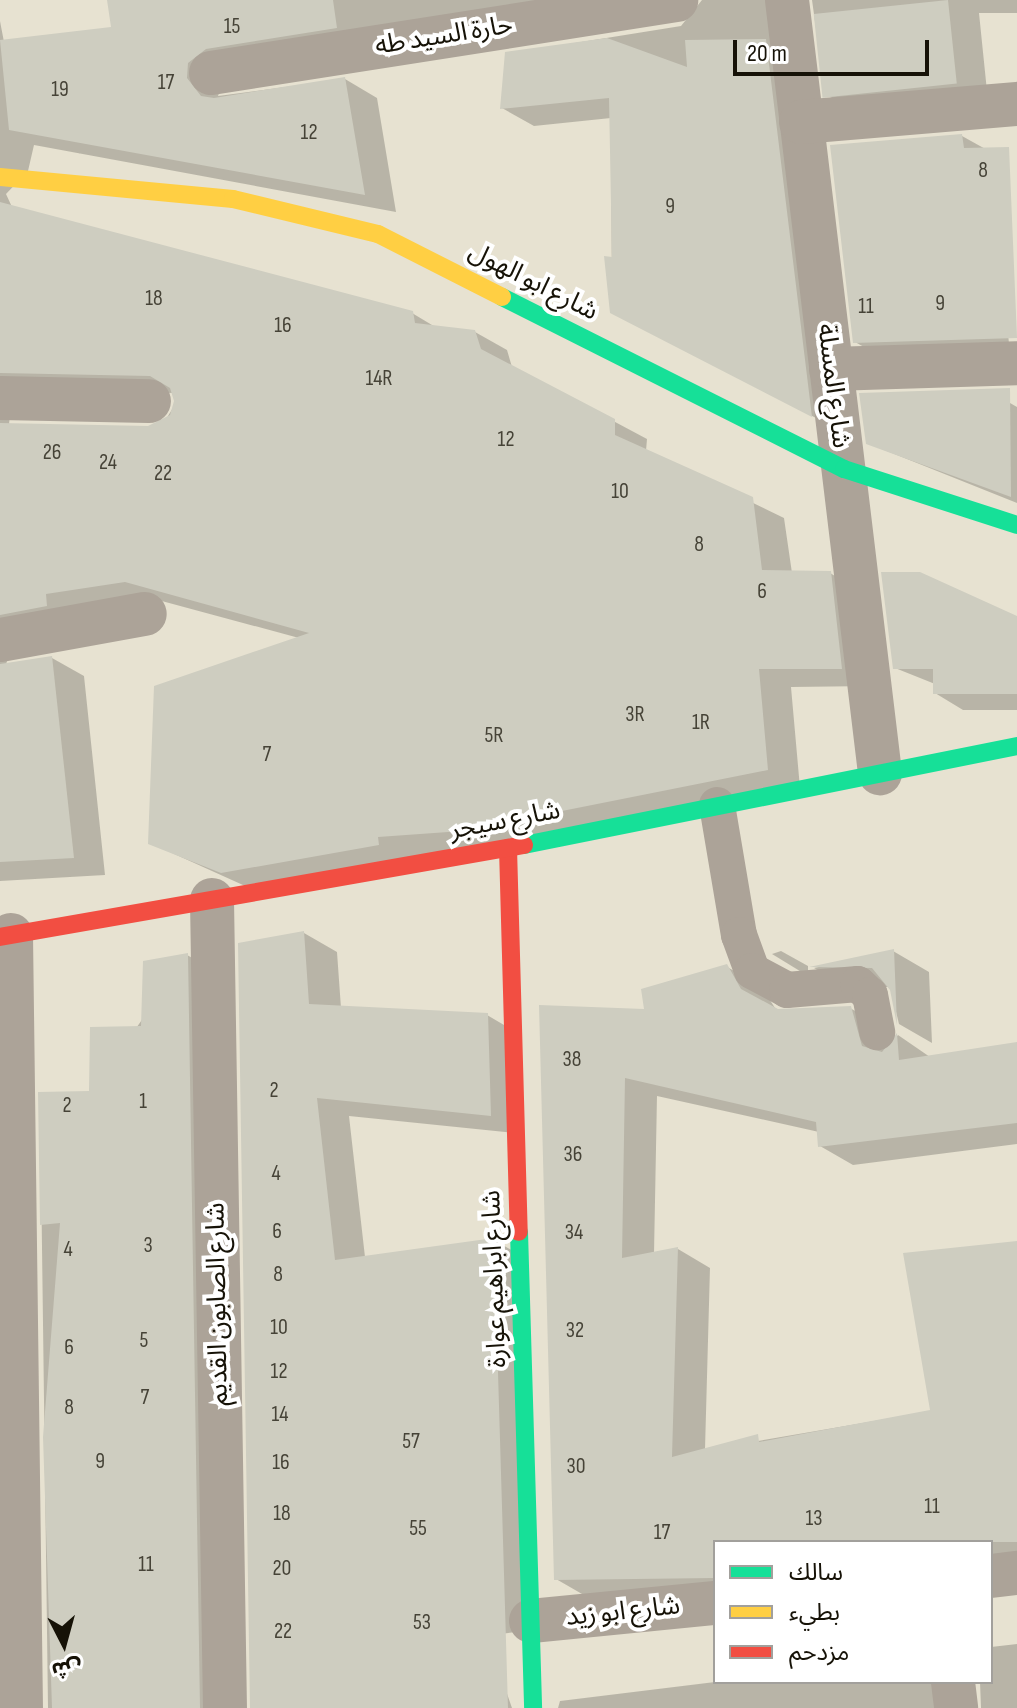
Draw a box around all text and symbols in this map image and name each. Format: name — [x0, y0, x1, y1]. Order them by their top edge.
street label: حارة السيد طه — [373, 10, 515, 62]
house number: 15 — [224, 14, 240, 40]
scale bar — [737, 24, 933, 74]
text: 20 m — [747, 39, 787, 68]
house number: 17 — [158, 70, 174, 96]
house number: 19 — [51, 77, 69, 103]
house number: 12 — [300, 120, 318, 146]
house number: 8 — [978, 158, 988, 184]
house number: 9 — [665, 194, 675, 220]
street label: شارع ابو الهول — [463, 236, 603, 328]
house number: 18 — [145, 286, 163, 312]
house number: 9 — [935, 291, 945, 317]
house number: 11 — [858, 294, 874, 320]
house number: 16 — [274, 313, 292, 339]
street label: شارع المسلة — [810, 322, 856, 450]
house number: 14R — [365, 366, 393, 392]
house number: 12 — [497, 427, 515, 453]
house number: 26 — [43, 440, 61, 466]
house number: 24 — [99, 450, 117, 476]
house number: 22 — [154, 461, 172, 487]
house number: 10 — [611, 479, 629, 505]
house number: 8 — [694, 532, 704, 558]
house number: 6 — [757, 579, 767, 605]
house number: 3R — [625, 702, 645, 728]
house number: 1R — [692, 710, 710, 736]
house number: 5R — [485, 723, 503, 749]
house number: 7 — [263, 742, 271, 768]
street label: شارع سيجر — [447, 795, 563, 847]
house number: 38 — [563, 1047, 581, 1073]
house number: 2 — [269, 1078, 279, 1104]
house number: 1 — [139, 1089, 147, 1115]
house number: 2 — [62, 1093, 72, 1119]
house number: 36 — [564, 1142, 582, 1168]
house number: 4 — [271, 1161, 281, 1187]
street label: شارع ابراهيم عوارة — [476, 1190, 514, 1368]
street label: شارع الصابون القديم — [201, 1202, 235, 1406]
house number: 6 — [272, 1219, 282, 1245]
house number: 34 — [565, 1220, 583, 1246]
house number: 3 — [143, 1233, 153, 1259]
house number: 4 — [63, 1237, 73, 1263]
house number: 8 — [273, 1262, 283, 1288]
house number: 10 — [270, 1315, 288, 1341]
house number: 32 — [566, 1318, 584, 1344]
house number: 5 — [140, 1328, 148, 1354]
house number: 6 — [64, 1335, 74, 1361]
house number: 12 — [270, 1359, 288, 1385]
house number: 7 — [141, 1385, 149, 1411]
house number: 8 — [64, 1395, 74, 1421]
house number: 14 — [272, 1402, 288, 1428]
house number: 57 — [402, 1429, 420, 1455]
house number: 9 — [95, 1449, 105, 1475]
house number: 16 — [272, 1450, 290, 1476]
house number: 30 — [566, 1454, 586, 1480]
house number: 11 — [924, 1494, 940, 1520]
house number: 18 — [273, 1501, 291, 1527]
house number: 13 — [806, 1506, 822, 1532]
house number: 55 — [409, 1516, 427, 1542]
house number: 17 — [654, 1520, 670, 1546]
legend — [713, 1540, 993, 1684]
house number: 11 — [138, 1552, 154, 1578]
house number: 20 — [273, 1556, 291, 1582]
text: سالك — [789, 1558, 843, 1587]
street label: شارع ابو زيد — [564, 1590, 682, 1634]
text: بطيء — [789, 1598, 840, 1627]
north arrow — [24, 1604, 104, 1684]
house number: 53 — [413, 1610, 431, 1636]
house number: 22 — [274, 1619, 292, 1645]
text: مزدحم — [789, 1638, 849, 1667]
text: ش — [50, 1653, 83, 1683]

